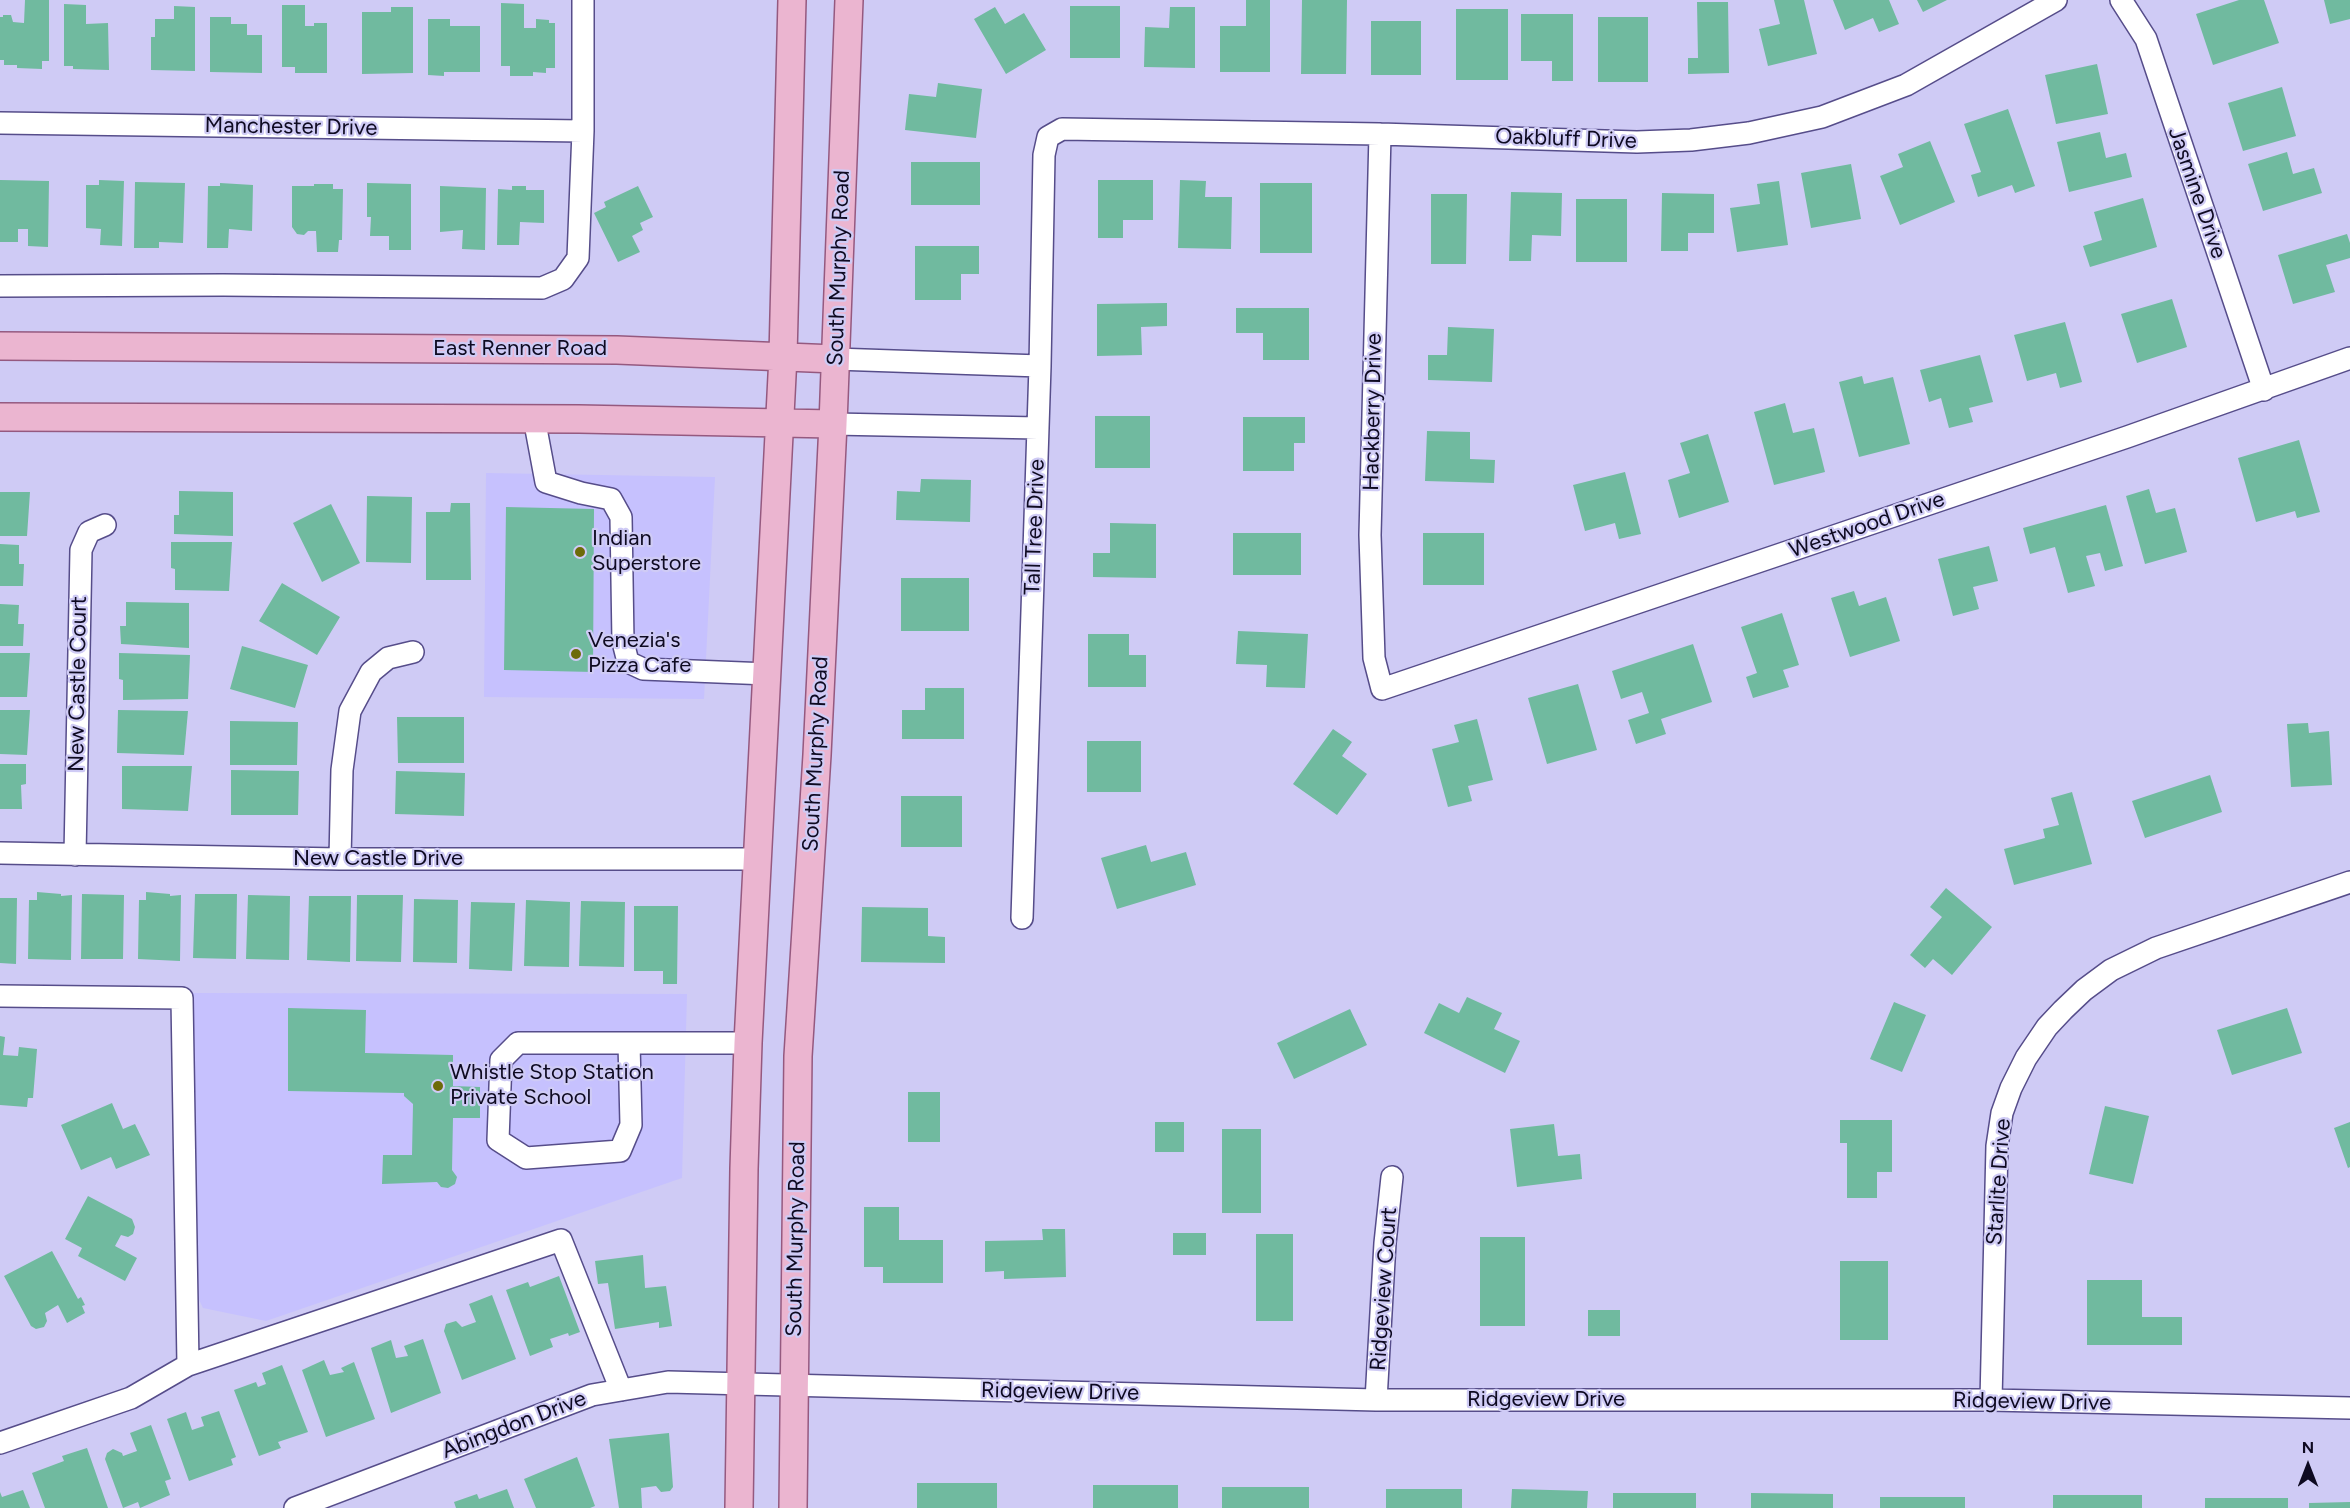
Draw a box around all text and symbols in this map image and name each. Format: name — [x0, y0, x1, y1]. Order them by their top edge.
street label: Manchester Drive — [205, 112, 377, 142]
street label: Oakbluff Drive — [1495, 123, 1637, 155]
street label: Jasmine Drive — [2162, 124, 2232, 262]
street label: South Murphy Road — [822, 170, 856, 366]
street label: Hackberry Drive — [1358, 333, 1388, 491]
street label: East Renner Road — [433, 336, 607, 362]
street label: Tall Tree Drive — [1019, 459, 1051, 595]
street label: Westwood Drive — [1786, 486, 1948, 564]
place label: Indian Superstore — [592, 526, 701, 578]
marker: Indian Superstore — [573, 545, 587, 559]
street label: New Castle Court — [63, 596, 93, 772]
place label: Venezia's Pizza Cafe — [588, 628, 691, 680]
marker: Venezia's Pizza Cafe — [569, 647, 583, 661]
street label: South Murphy Road — [798, 656, 834, 852]
street label: New Castle Drive — [293, 846, 463, 872]
place label: Whistle Stop Station Private School — [450, 1060, 654, 1112]
marker: Whistle Stop Station Private School — [431, 1079, 445, 1093]
street label: Starlite Drive — [1981, 1118, 2017, 1246]
street label: South Murphy Road — [781, 1141, 811, 1337]
street label: Ridgeview Court — [1365, 1206, 1403, 1372]
street label: Ridgeview Drive — [981, 1377, 1139, 1407]
street label: Abingdon Drive — [438, 1385, 590, 1465]
street label: Ridgeview Drive — [1467, 1387, 1625, 1413]
street label: Ridgeview Drive — [1953, 1387, 2111, 1417]
north arrow — [2278, 1436, 2338, 1496]
text: N — [2302, 1438, 2314, 1457]

